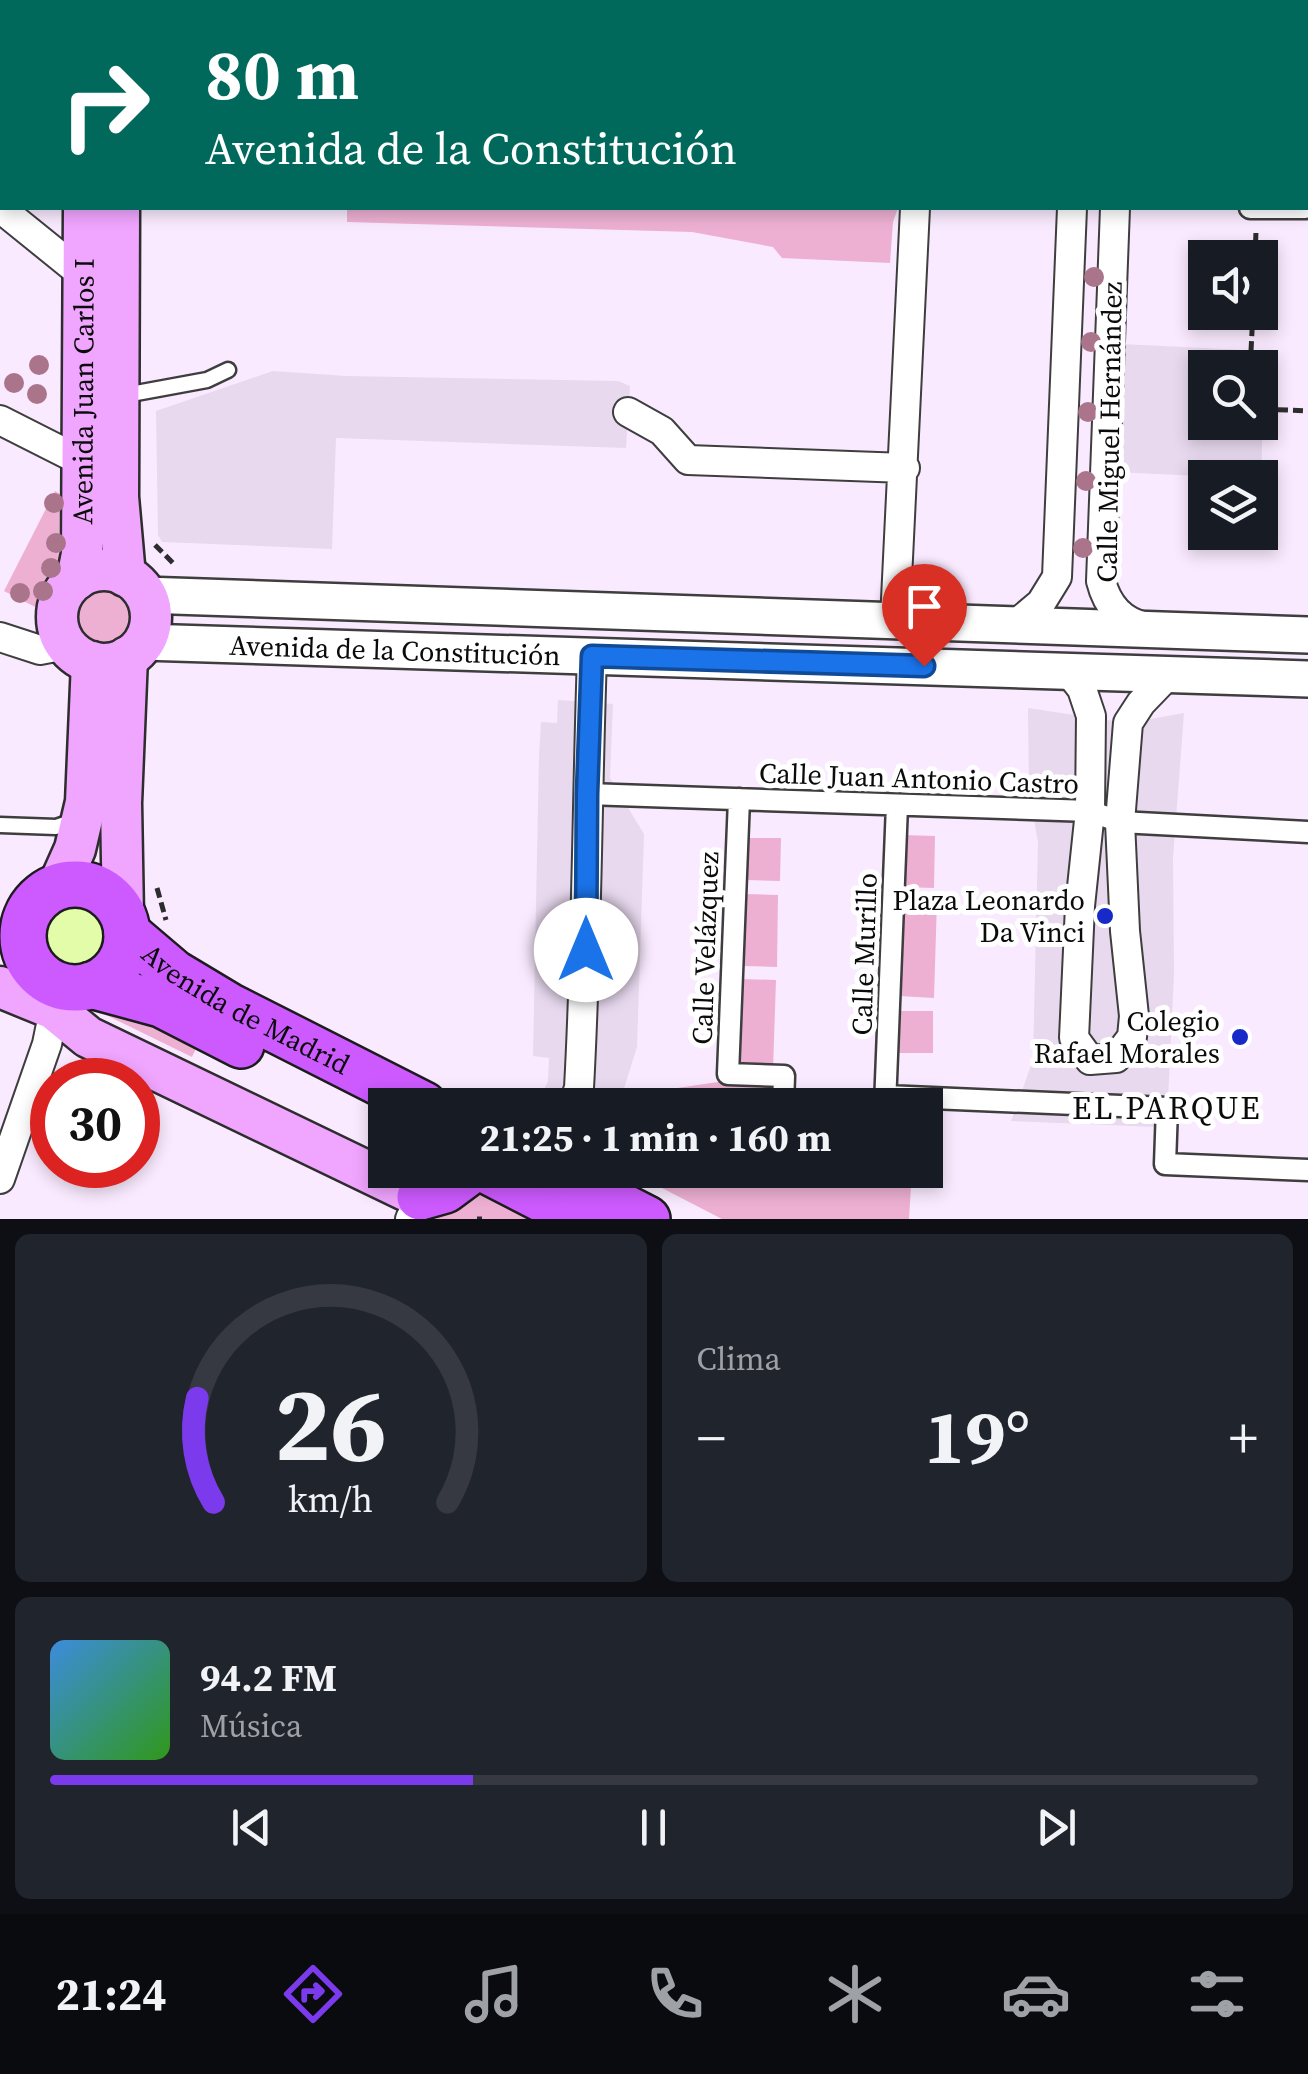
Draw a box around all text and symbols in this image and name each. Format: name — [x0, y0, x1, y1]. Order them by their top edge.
text: 80 m — [205, 26, 359, 122]
icon: right — [40, 40, 170, 170]
text: Avenida de la Constitución — [205, 117, 737, 179]
map controls — [1188, 240, 1278, 550]
button: sound — [1188, 240, 1278, 330]
street label: Avenida Juan Carlos I — [63, 258, 103, 525]
street label: Calle Miguel Hernández — [1087, 281, 1131, 583]
button: search — [1188, 350, 1278, 440]
button: layers — [1188, 460, 1278, 550]
pin — [882, 564, 967, 667]
icon: arrive — [897, 579, 952, 634]
street label: Avenida de la Constitución — [229, 626, 561, 674]
street label: Calle Juan Antonio Castro — [758, 753, 1080, 803]
street label: Calle Velázquez — [683, 851, 727, 1045]
street label: Calle Murillo — [842, 872, 886, 1036]
place label: Plaza Leonardo Da Vinci — [892, 881, 1085, 951]
position arrow — [534, 898, 638, 1002]
marker: Plaza Leonardo Da Vinci — [1094, 905, 1116, 927]
street label: Avenida de Madrid — [134, 935, 357, 1083]
place label: Colegio Rafael Morales — [1034, 1002, 1220, 1072]
marker: Colegio Rafael Morales — [1229, 1026, 1251, 1048]
speed limit sign: 30 — [30, 1058, 160, 1188]
district label: EL PARQUE — [1072, 1086, 1262, 1130]
text: 21:25 · 1 min · 160 m — [479, 1112, 832, 1164]
text: Clima — [697, 1337, 781, 1381]
text: 26 — [274, 1352, 387, 1495]
text: 19° — [924, 1385, 1030, 1488]
text: − — [697, 1400, 726, 1475]
text: + — [1229, 1400, 1258, 1475]
text: km/h — [288, 1475, 373, 1524]
text: 94.2 FM — [200, 1652, 337, 1704]
text: Música — [200, 1704, 302, 1748]
icon: previous — [224, 1800, 279, 1855]
icon: pause — [626, 1800, 681, 1855]
icon: next — [1029, 1800, 1084, 1855]
icon: directions — [278, 1959, 348, 2029]
icon: music — [459, 1959, 529, 2029]
icon: phone — [640, 1959, 710, 2029]
icon: climate — [820, 1959, 890, 2029]
icon: car — [1001, 1959, 1071, 2029]
icon: filters — [1182, 1959, 1252, 2029]
text: 21:24 — [55, 1963, 167, 2025]

